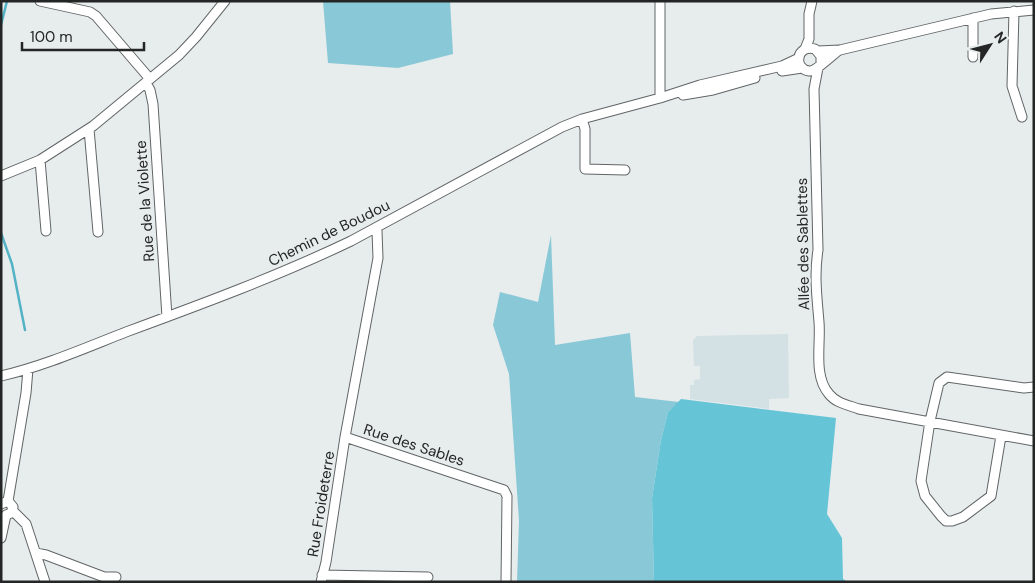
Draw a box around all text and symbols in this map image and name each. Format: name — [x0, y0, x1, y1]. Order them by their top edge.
scale bar — [22, 20, 145, 52]
north arrow — [965, 20, 1015, 70]
text: 100 m — [30, 27, 73, 47]
text: N — [990, 28, 1011, 47]
street label: Rue de la Violette — [131, 140, 159, 262]
street label: Allée des Sablettes — [792, 178, 814, 310]
street label: Chemin de Boudou — [265, 195, 393, 271]
street label: Rue des Sables — [361, 419, 467, 471]
street label: Rue Froideterre — [303, 450, 339, 558]

